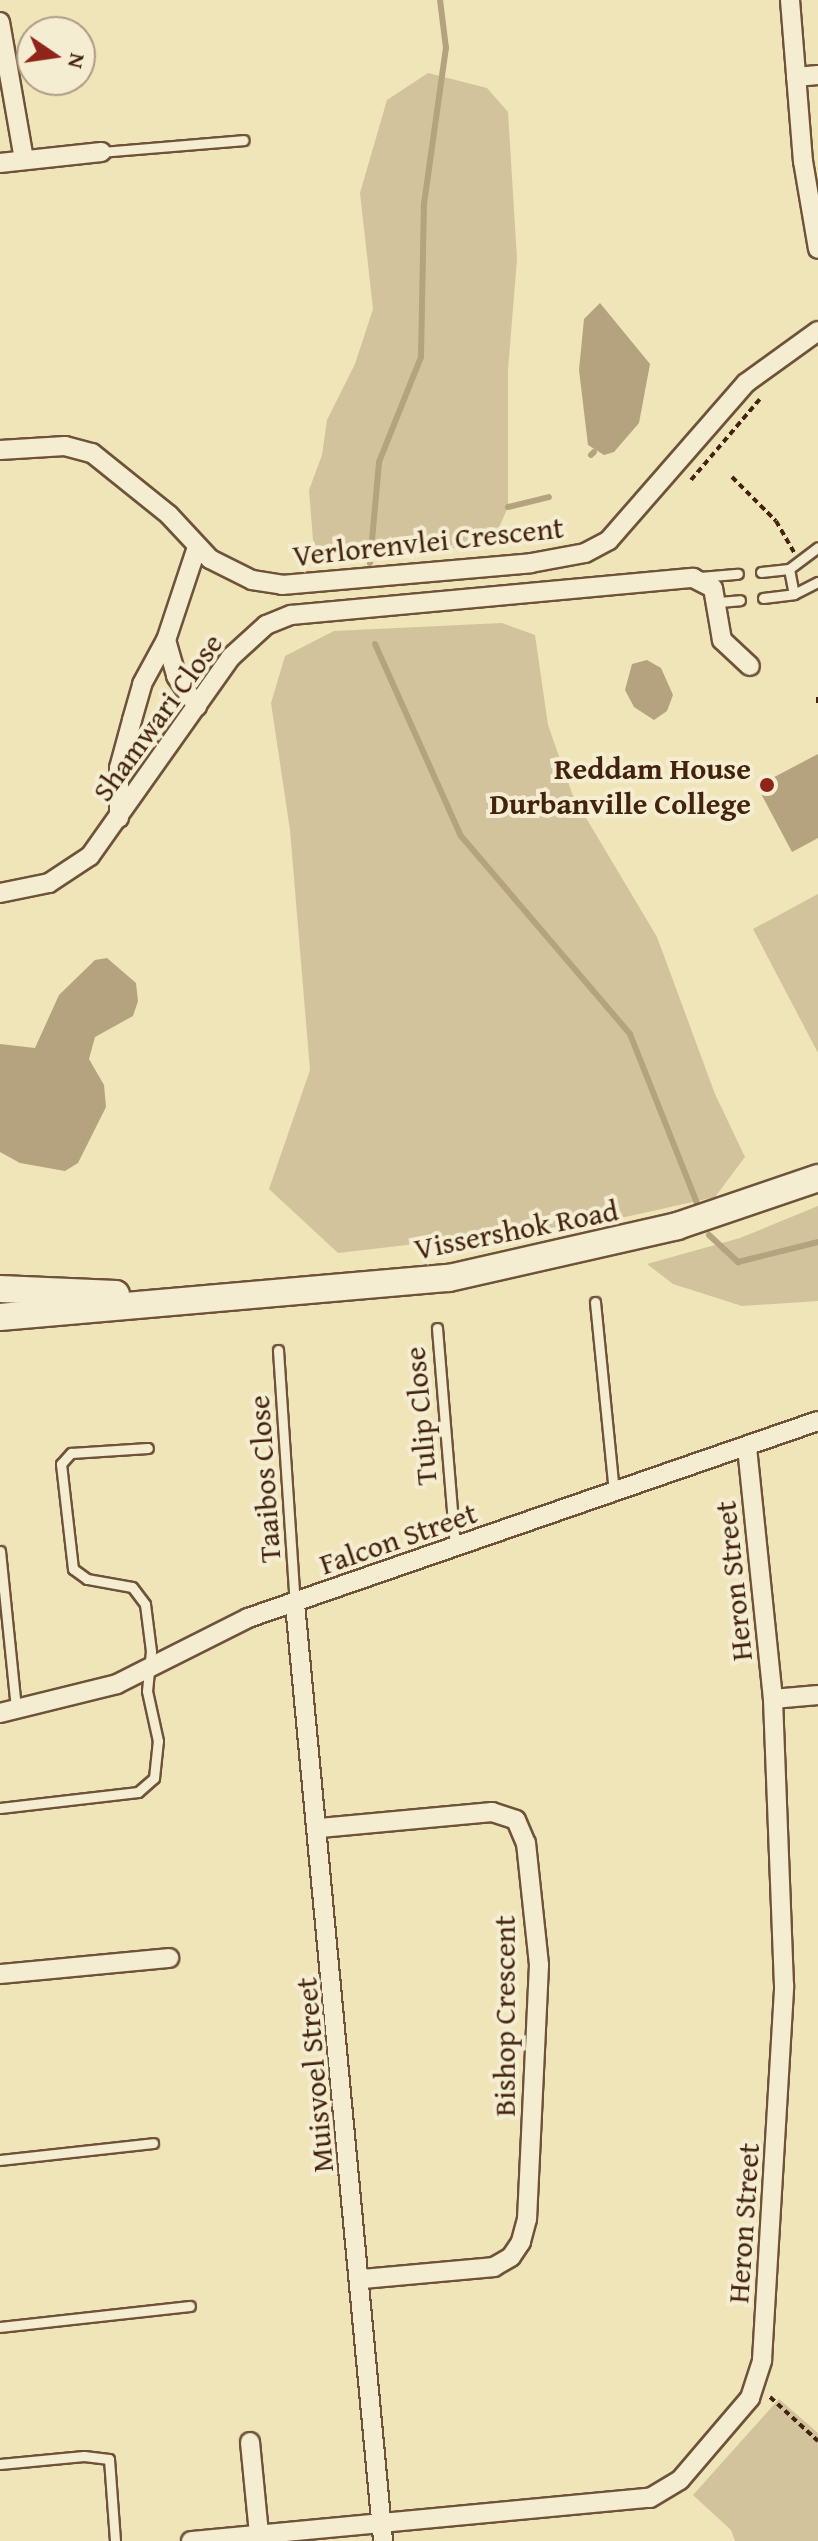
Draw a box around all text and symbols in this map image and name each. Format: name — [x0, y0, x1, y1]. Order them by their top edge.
north arrow — [16, 16, 96, 96]
text: N — [60, 50, 95, 72]
street label: Verlorenvlei Crescent — [291, 509, 565, 573]
street label: Shamwari Close — [84, 626, 230, 808]
place label: Reddam House Durbanville College — [490, 750, 751, 820]
marker: Reddam House Durbanville College — [758, 776, 776, 794]
street label: Vissershok Road — [411, 1192, 621, 1266]
street label: Tulip Close — [396, 1345, 444, 1487]
street label: Taaibos Close — [240, 1394, 288, 1564]
street label: Falcon Street — [315, 1494, 481, 1582]
street label: Heron Street — [707, 1499, 759, 1663]
street label: Bishop Crescent — [486, 1915, 522, 2117]
street label: Muisvoel Street — [288, 1976, 340, 2174]
street label: Heron Street — [719, 2142, 767, 2304]

